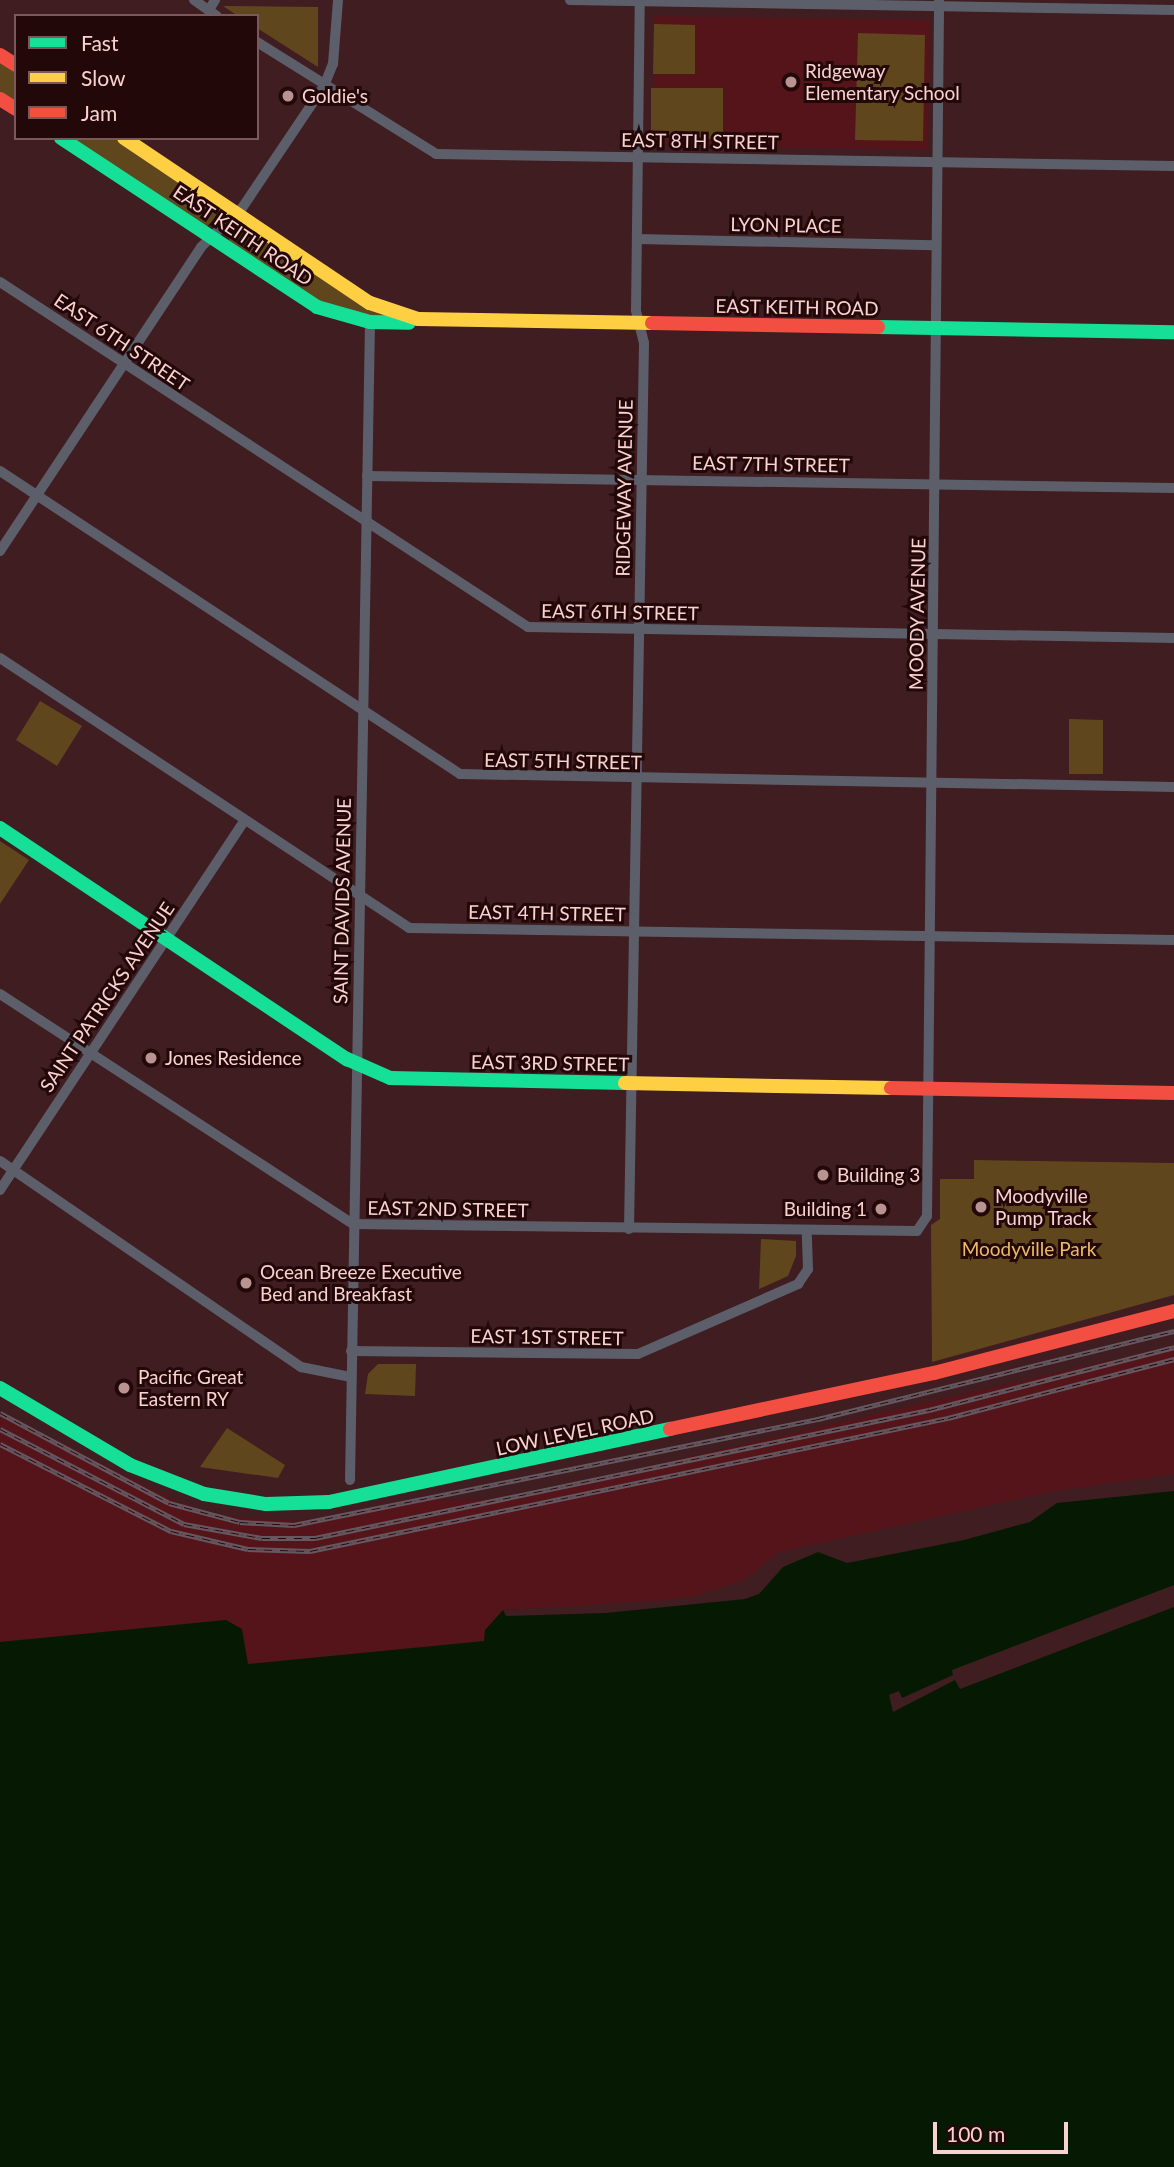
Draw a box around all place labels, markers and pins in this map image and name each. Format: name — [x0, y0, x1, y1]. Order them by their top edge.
place label: Ridgeway Elementary School — [805, 60, 960, 104]
marker: Ridgeway Elementary School — [783, 74, 799, 90]
place label: Goldie's — [302, 85, 368, 107]
marker: Goldie's — [280, 88, 296, 104]
place label: Jones Residence — [165, 1047, 301, 1069]
marker: Jones Residence — [143, 1050, 159, 1066]
place label: Building 3 — [837, 1164, 920, 1186]
marker: Building 3 — [815, 1167, 831, 1183]
place label: Moodyville Pump Track — [995, 1185, 1092, 1229]
place label: Building 1 — [784, 1198, 867, 1220]
marker: Moodyville Pump Track — [973, 1199, 989, 1215]
marker: Building 1 — [873, 1201, 889, 1217]
place label: Ocean Breeze Executive Bed and Breakfast — [260, 1261, 462, 1305]
marker: Ocean Breeze Executive Bed and Breakfast — [238, 1275, 254, 1291]
place label: Pacific Great Eastern RY — [138, 1366, 243, 1410]
marker: Pacific Great Eastern RY — [116, 1380, 132, 1396]

